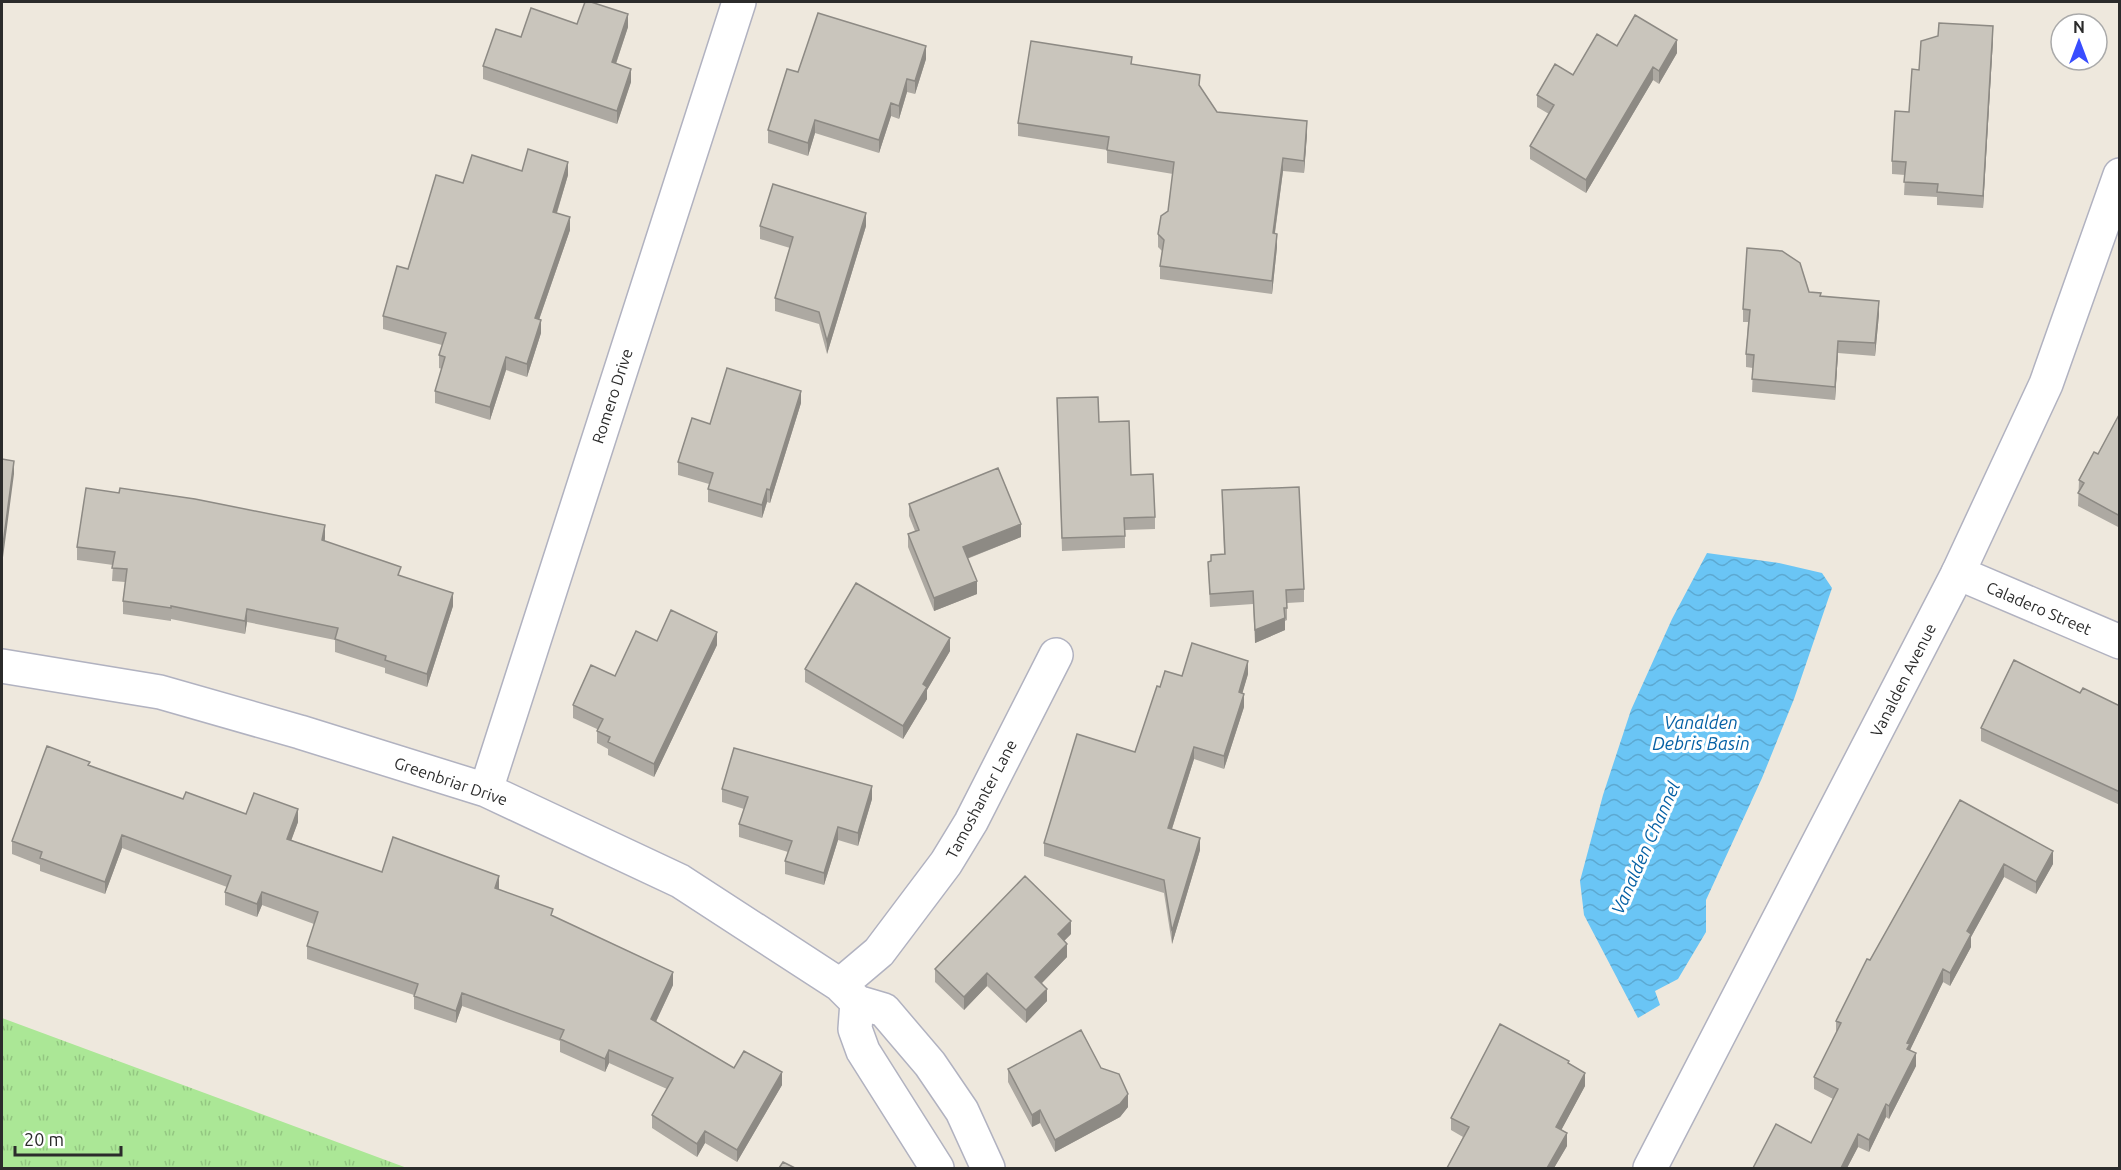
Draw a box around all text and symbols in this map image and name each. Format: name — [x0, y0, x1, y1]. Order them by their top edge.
north arrow — [2049, 12, 2109, 72]
text: N — [2073, 18, 2085, 36]
street label: Romero Drive — [588, 346, 636, 446]
street label: Caladero Street — [1984, 578, 2095, 639]
street label: Vanalden Avenue — [1867, 620, 1939, 740]
water label: Vanalden Debris Basin — [1652, 712, 1750, 753]
street label: Tamoshanter Lane — [942, 736, 1020, 862]
street label: Greenbriar Drive — [392, 753, 510, 809]
water label: Vanalden Channel — [1607, 778, 1683, 917]
scale bar — [15, 1119, 122, 1157]
text: 20 m — [24, 1129, 64, 1149]

